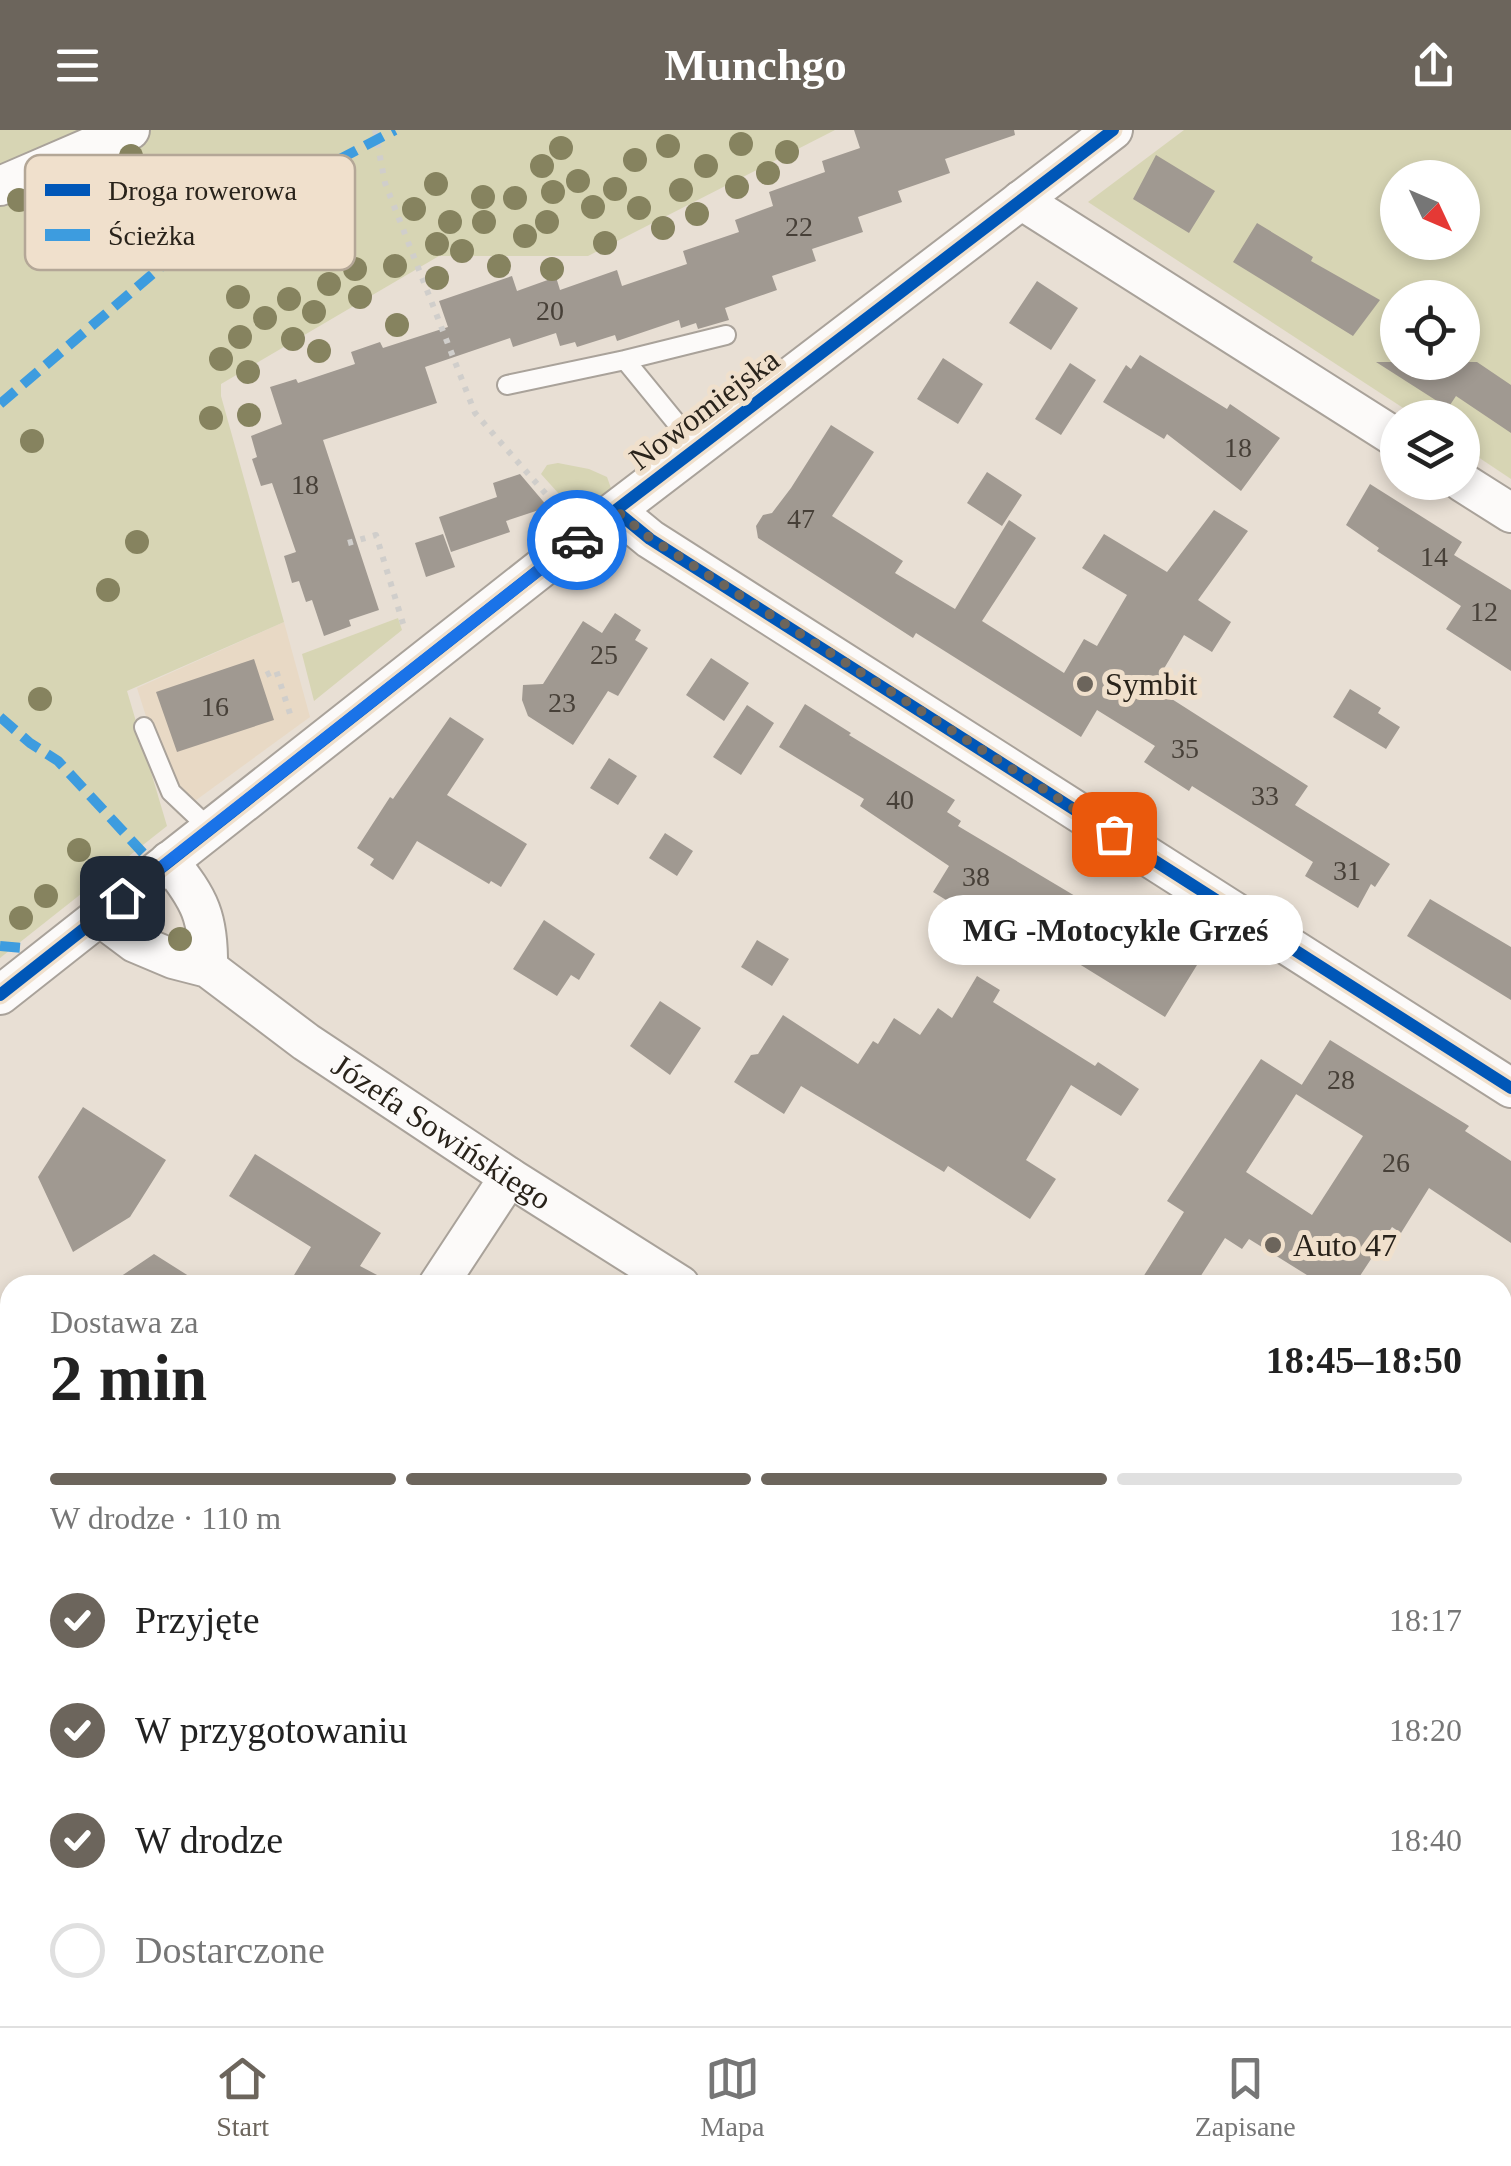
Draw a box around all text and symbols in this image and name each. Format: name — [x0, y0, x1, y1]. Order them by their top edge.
icon: menu — [50, 38, 105, 93]
icon: share — [1406, 38, 1461, 93]
text: Munchgo — [664, 40, 847, 90]
legend — [25, 155, 355, 270]
north arrow — [1380, 160, 1480, 260]
map controls — [1380, 160, 1480, 500]
text: Droga rowerowa — [108, 175, 297, 206]
house number: 22 — [785, 211, 813, 242]
text: Ścieżka — [108, 220, 196, 251]
button: locate — [1380, 280, 1480, 380]
house number: 20 — [536, 295, 564, 326]
street label: Nowomiejska — [622, 341, 786, 477]
button: layers — [1380, 400, 1480, 500]
house number: 18 — [1224, 432, 1252, 463]
house number: 18 — [291, 469, 319, 500]
courier — [527, 490, 627, 590]
house number: 47 — [787, 503, 815, 534]
icon: car — [550, 513, 605, 568]
house number: 14 — [1420, 541, 1448, 572]
house number: 12 — [1470, 596, 1498, 627]
house number: 25 — [590, 639, 618, 670]
place label: Symbit — [1105, 666, 1198, 702]
marker: Symbit — [1074, 673, 1096, 695]
house number: 23 — [548, 687, 576, 718]
house number: 16 — [201, 691, 229, 722]
house number: 35 — [1171, 733, 1199, 764]
house number: 33 — [1251, 780, 1279, 811]
house number: 40 — [886, 784, 914, 815]
pin — [1072, 792, 1157, 877]
icon: bag — [1087, 807, 1142, 862]
house number: 31 — [1333, 855, 1361, 886]
pin — [80, 856, 165, 941]
house number: 38 — [962, 861, 990, 892]
icon: home — [95, 871, 150, 926]
callout: MG -Motocykle Grześ — [926, 894, 1302, 964]
text: MG -Motocykle Grześ — [963, 912, 1268, 948]
street label: Józefa Sowińskiego — [325, 1047, 558, 1217]
house number: 28 — [1327, 1064, 1355, 1095]
house number: 26 — [1382, 1147, 1410, 1178]
place label: Auto 47 — [1293, 1227, 1397, 1263]
marker: Auto 47 — [1262, 1234, 1284, 1256]
text: Dostawa za — [50, 1304, 198, 1340]
text: 18:45–18:50 — [1266, 1339, 1462, 1381]
text: 2 min — [50, 1342, 207, 1414]
text: W drodze · 110 m — [50, 1500, 281, 1536]
icon: check — [50, 1593, 105, 1648]
text: Przyjęte — [135, 1599, 260, 1641]
text: 18:17 — [1389, 1602, 1462, 1638]
icon: check — [50, 1703, 105, 1758]
text: W przygotowaniu — [135, 1709, 408, 1751]
text: 18:20 — [1389, 1712, 1462, 1748]
icon: check — [50, 1813, 105, 1868]
text: W drodze — [135, 1819, 283, 1861]
text: 18:40 — [1389, 1822, 1462, 1858]
text: Dostarczone — [135, 1929, 325, 1971]
tab: Start — [215, 2051, 270, 2143]
tab: Mapa — [701, 2051, 764, 2143]
tab: Zapisane — [1195, 2051, 1296, 2143]

